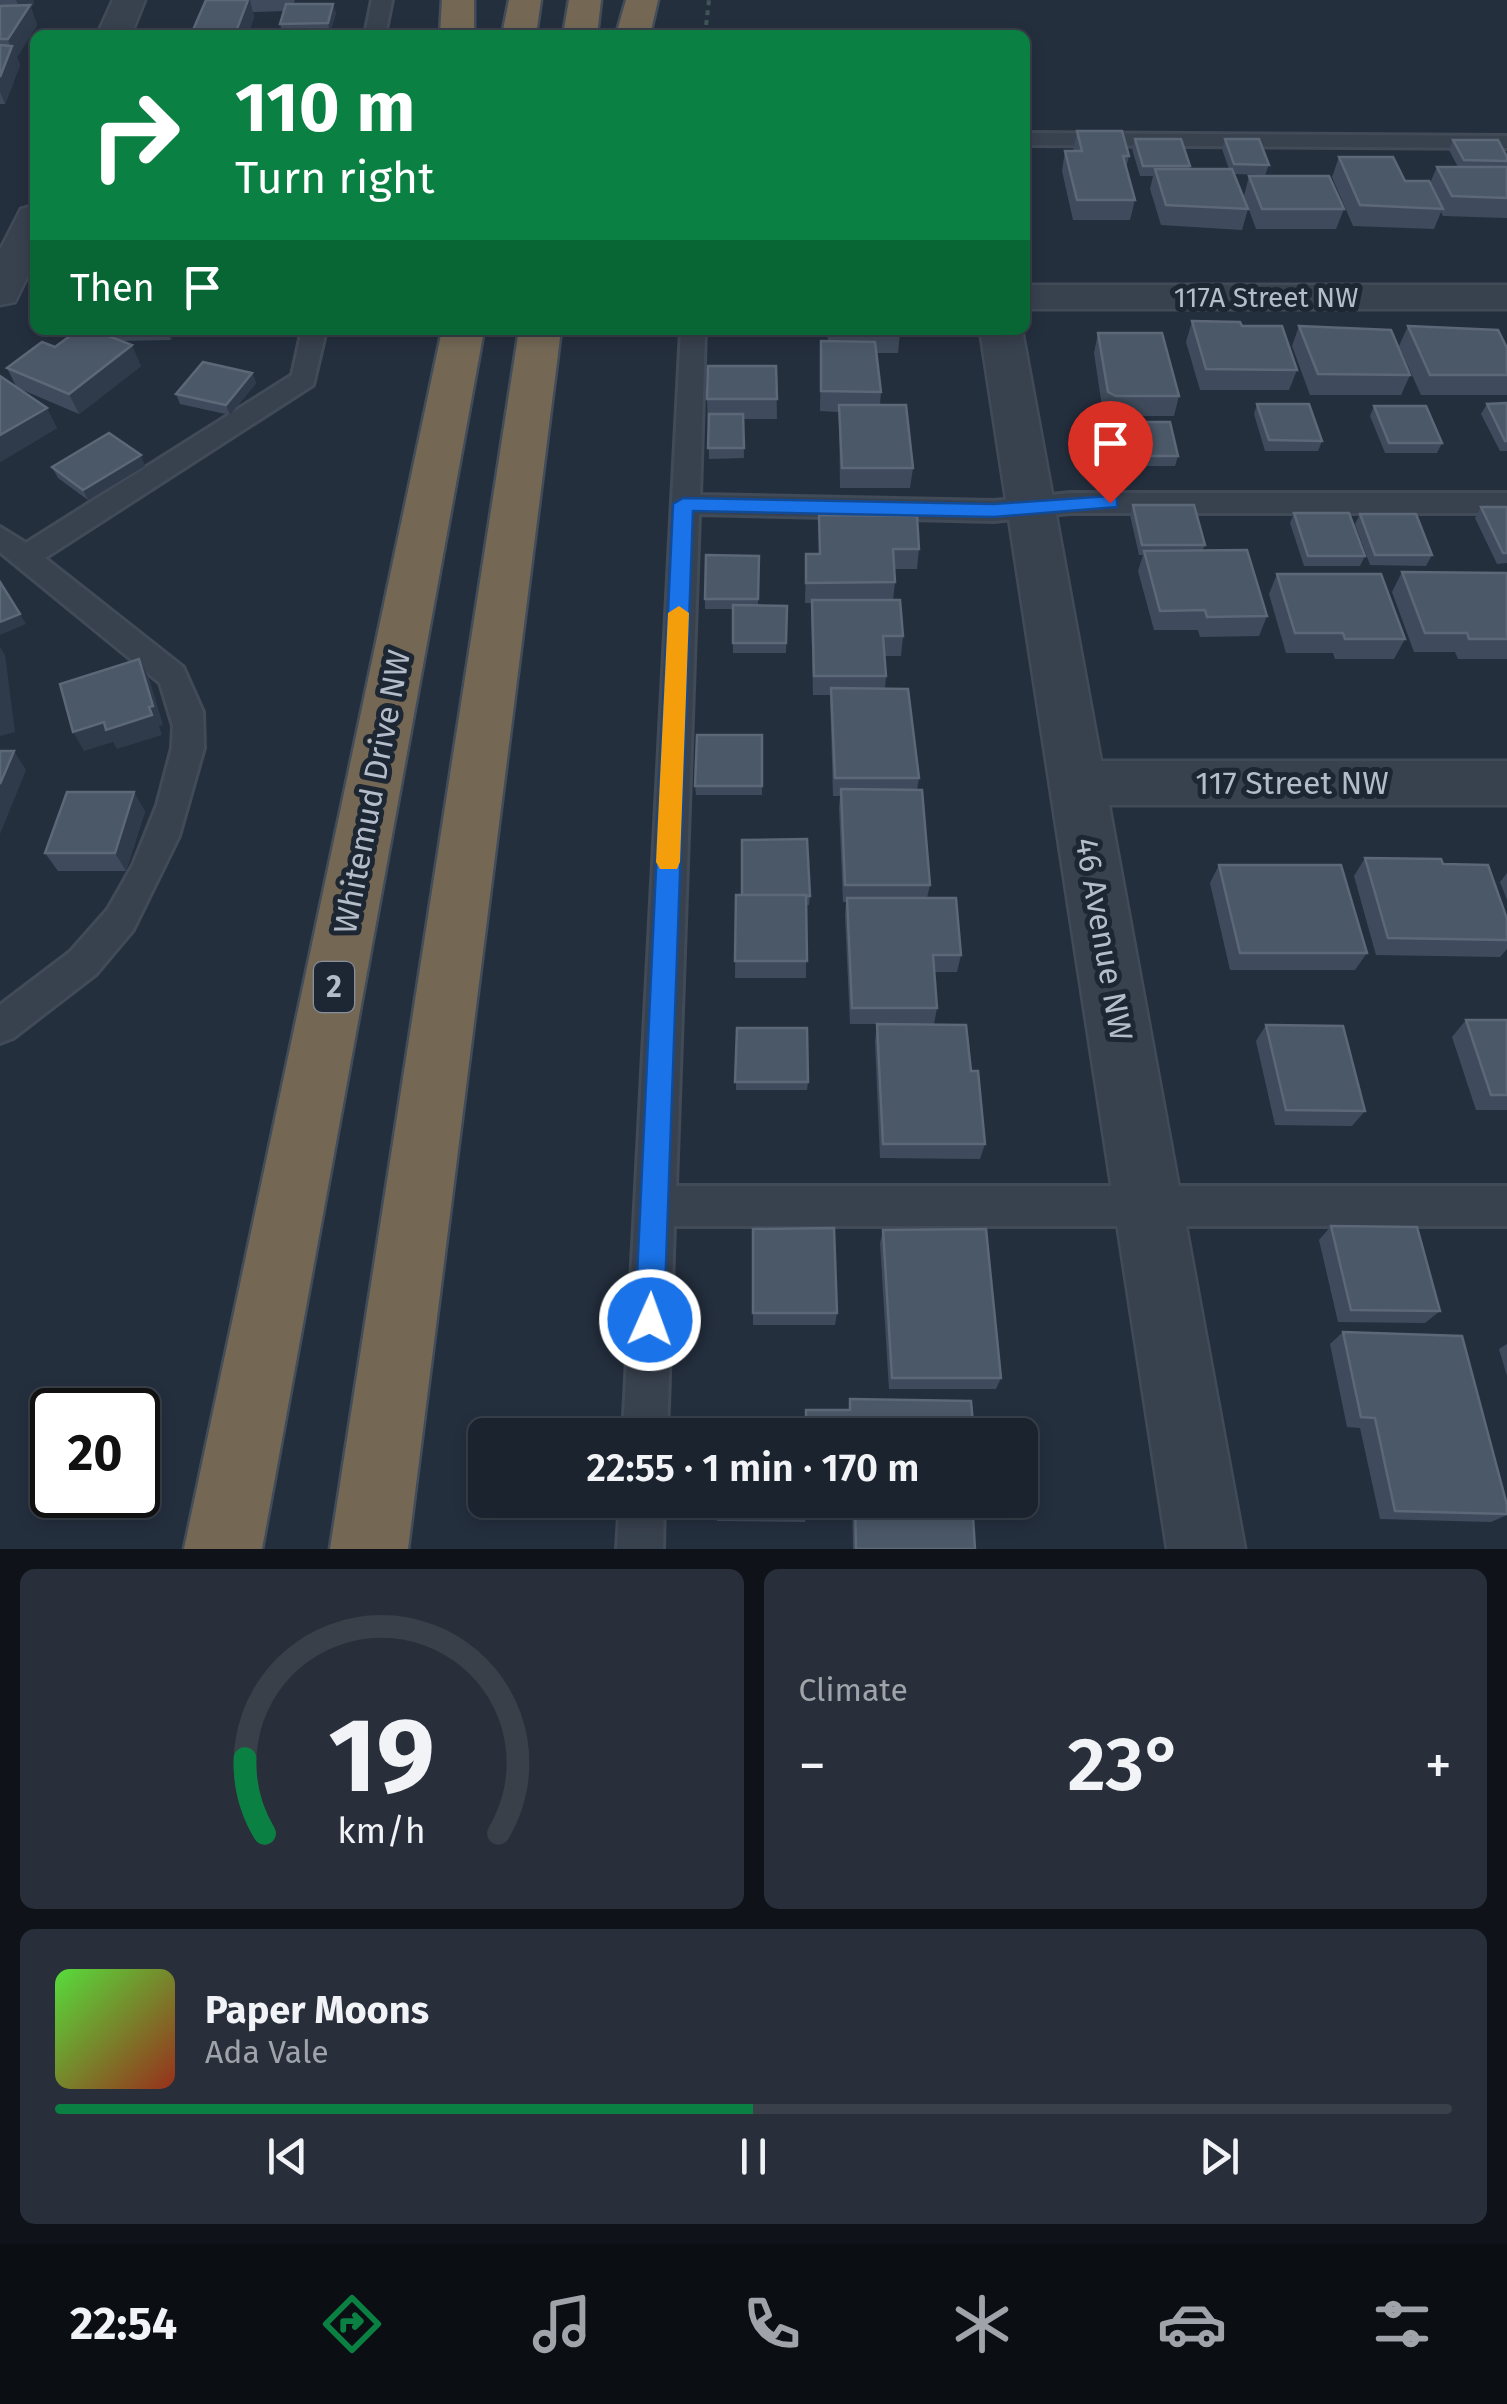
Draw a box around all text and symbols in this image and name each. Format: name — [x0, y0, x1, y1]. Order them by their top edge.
text: 110 m — [235, 66, 415, 150]
icon: right — [70, 70, 200, 200]
text: Turn right — [235, 151, 434, 205]
icon: arrive — [175, 260, 230, 315]
text: Then — [70, 265, 155, 311]
street label: 117A Street NW — [1174, 281, 1358, 314]
pin — [1068, 401, 1153, 504]
icon: arrive — [1083, 416, 1138, 471]
street label: Whitemud Drive NW — [326, 647, 418, 937]
street label: 117 Street NW — [1195, 764, 1389, 802]
street label: 46 Avenue NW — [1067, 834, 1141, 1044]
road number: 2 — [314, 962, 354, 1012]
position arrow — [598, 1268, 702, 1372]
speed limit sign: 20 — [30, 1388, 160, 1518]
text: 22:55 · 1 min · 170 m — [587, 1445, 920, 1491]
text: Climate — [799, 1671, 908, 1709]
text: 19 — [329, 1694, 435, 1819]
text: 23° — [1067, 1720, 1183, 1810]
text: − — [799, 1733, 826, 1799]
text: + — [1425, 1733, 1452, 1799]
text: km/h — [338, 1810, 426, 1852]
text: Paper Moons — [205, 1987, 429, 2033]
text: Ada Vale — [205, 2033, 329, 2071]
icon: previous — [260, 2129, 315, 2184]
icon: pause — [726, 2129, 781, 2184]
icon: next — [1192, 2129, 1247, 2184]
icon: directions — [317, 2289, 387, 2359]
icon: music — [527, 2289, 597, 2359]
icon: phone — [737, 2289, 807, 2359]
icon: climate — [947, 2289, 1017, 2359]
icon: car — [1157, 2289, 1227, 2359]
icon: filters — [1367, 2289, 1437, 2359]
text: 22:54 — [70, 2297, 177, 2351]

